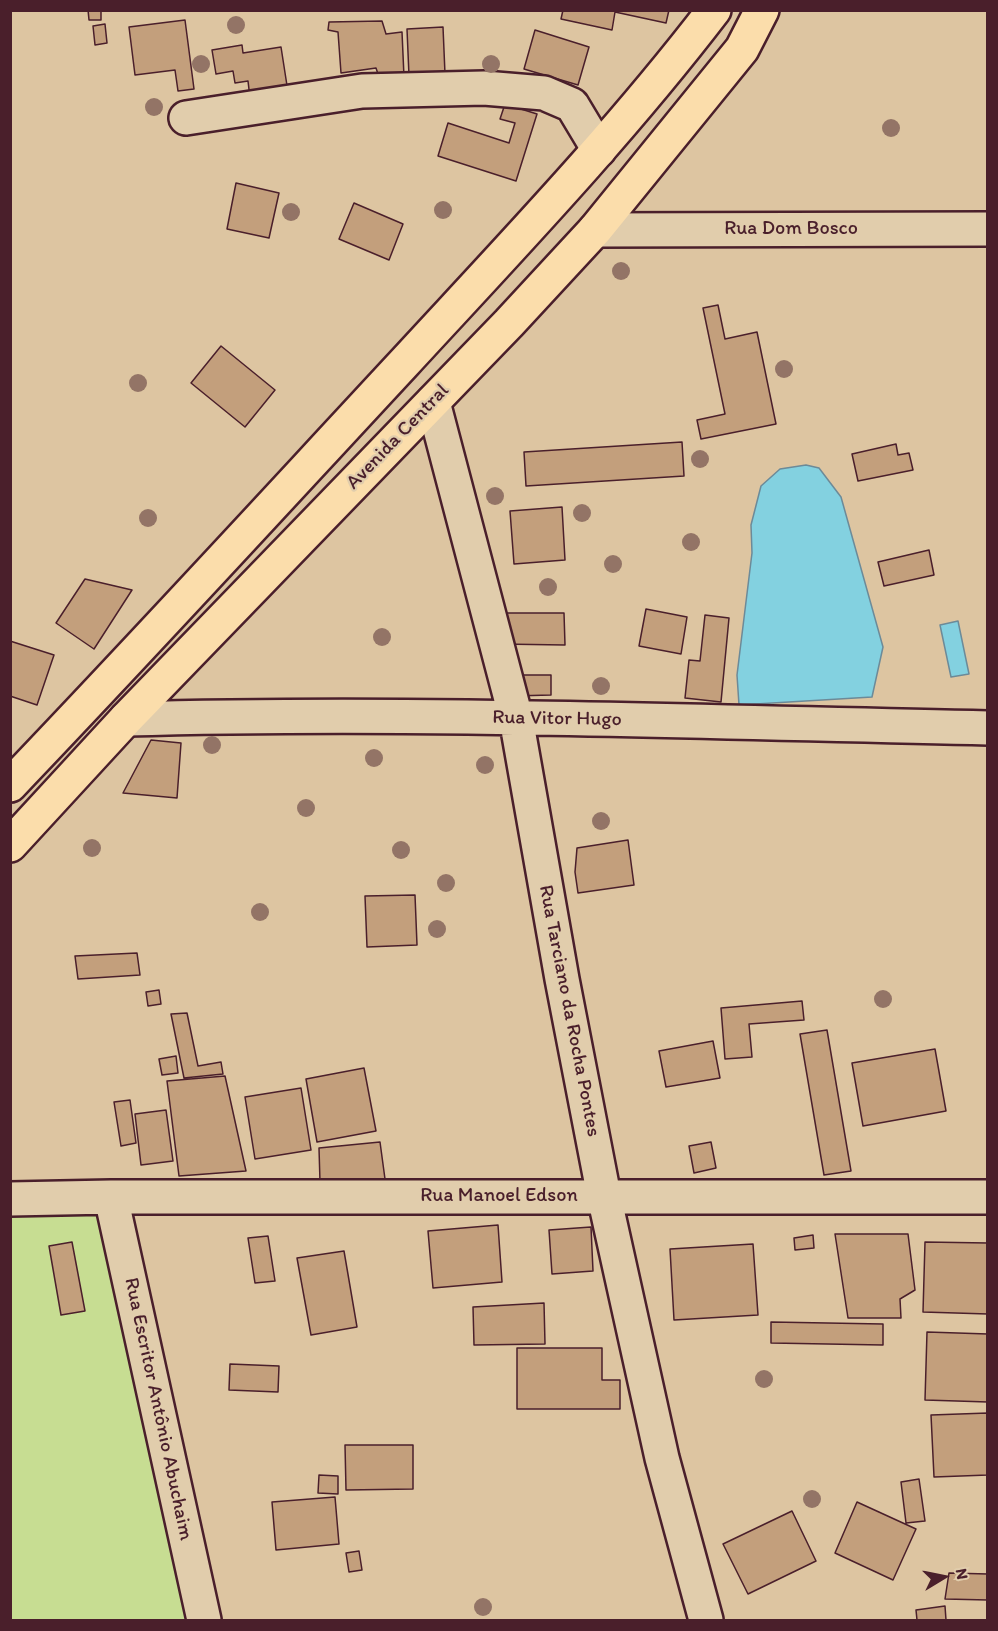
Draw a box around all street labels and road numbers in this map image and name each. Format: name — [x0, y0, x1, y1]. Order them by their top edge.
street label: Rua Dom Bosco — [724, 217, 858, 241]
street label: Avenida Central — [342, 379, 454, 495]
street label: Rua Vitor Hugo — [492, 706, 622, 732]
street label: Rua Tarciano da Rocha Pontes — [533, 883, 605, 1139]
street label: Rua Manoel Edson — [420, 1184, 578, 1208]
street label: Rua Escritor Antônio Abuchaim — [118, 1275, 198, 1543]

